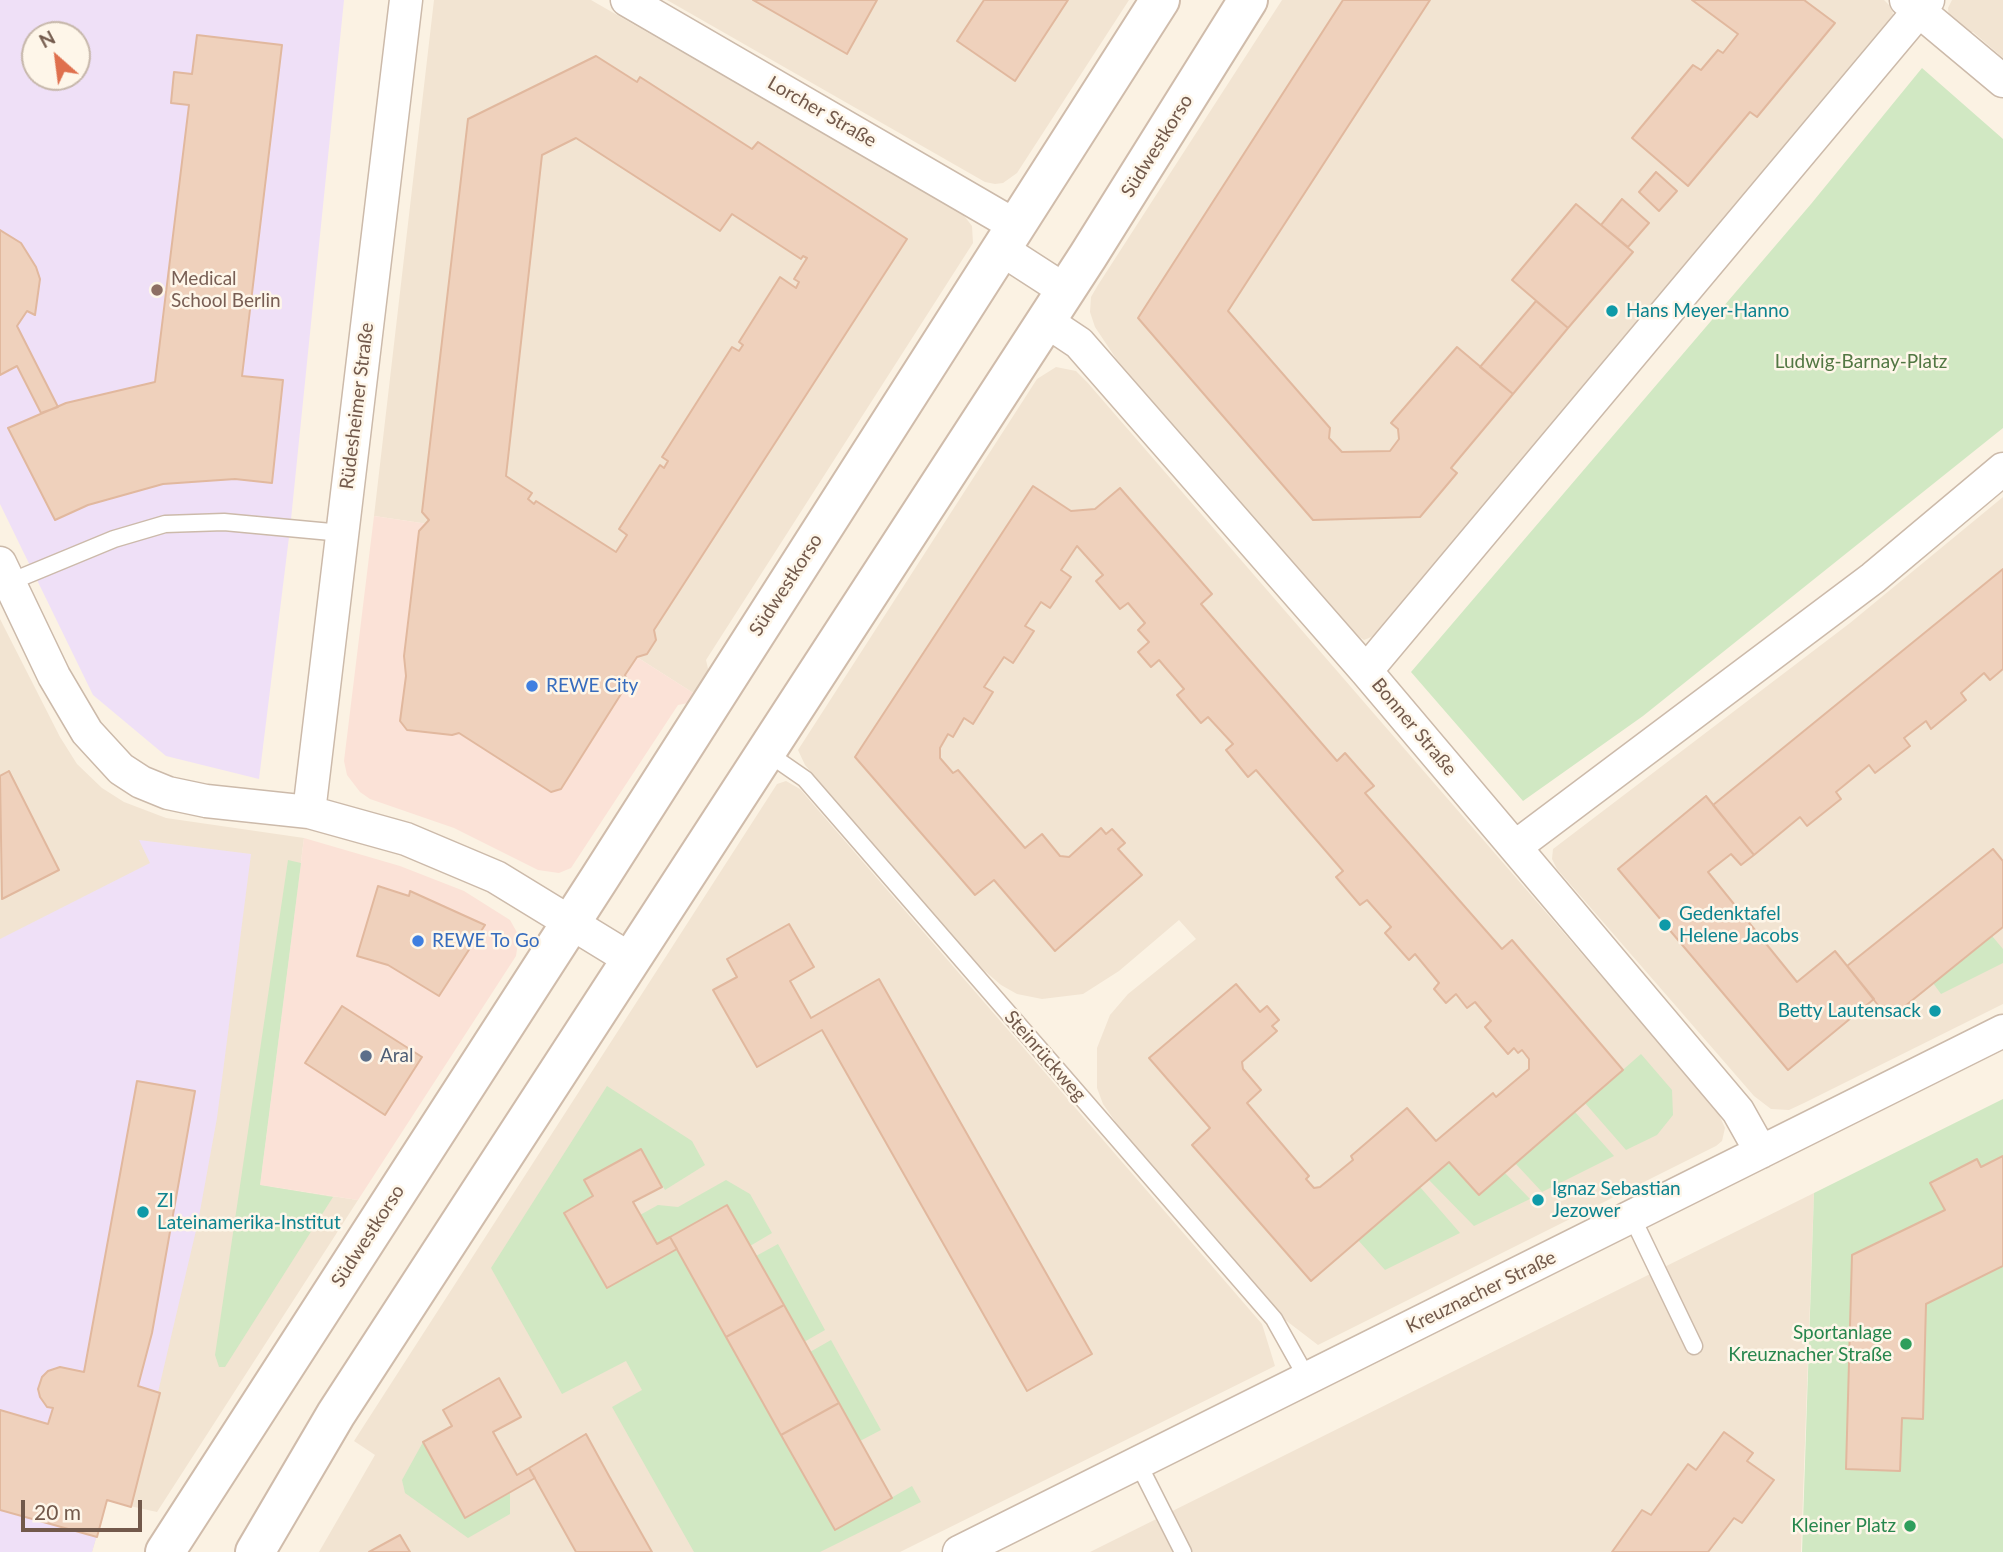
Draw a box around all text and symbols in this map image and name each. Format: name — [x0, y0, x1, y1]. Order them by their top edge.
north arrow — [21, 21, 91, 91]
text: N — [35, 25, 59, 52]
street label: Lorcher Straße — [764, 72, 880, 152]
street label: Südwestkorso — [1116, 90, 1198, 202]
place label: Medical School Berlin — [171, 268, 281, 312]
marker: Medical School Berlin — [149, 282, 165, 298]
place label: Hans Meyer-Hanno — [1626, 300, 1789, 322]
marker: Hans Meyer-Hanno — [1604, 303, 1620, 319]
street label: Rüdesheimer Straße — [335, 321, 379, 491]
park label: Ludwig-Barnay-Platz — [1775, 351, 1947, 373]
street label: Südwestkorso — [745, 530, 827, 640]
street label: Bonner Straße — [1367, 674, 1461, 780]
place label: REWE City — [546, 675, 638, 697]
marker: REWE City — [524, 678, 540, 694]
place label: Gedenktafel Helene Jacobs — [1679, 903, 1799, 947]
marker: Gedenktafel Helene Jacobs — [1657, 917, 1673, 933]
place label: REWE To Go — [432, 930, 539, 952]
marker: REWE To Go — [410, 933, 426, 949]
place label: Betty Lautensack — [1778, 1000, 1921, 1022]
marker: Betty Lautensack — [1927, 1003, 1943, 1019]
street label: Steinrückweg — [999, 1006, 1091, 1106]
place label: Aral — [380, 1045, 414, 1067]
marker: Aral — [358, 1048, 374, 1064]
place label: Ignaz Sebastian Jezower — [1552, 1178, 1681, 1222]
street label: Südwestkorso — [327, 1181, 409, 1291]
place label: ZI Lateinamerika-Institut — [157, 1190, 341, 1234]
marker: Ignaz Sebastian Jezower — [1530, 1192, 1546, 1208]
marker: ZI Lateinamerika-Institut — [135, 1204, 151, 1220]
street label: Kreuznacher Straße — [1402, 1246, 1560, 1338]
place label: Sportanlage Kreuznacher Straße — [1728, 1322, 1892, 1366]
marker: Sportanlage Kreuznacher Straße — [1898, 1336, 1914, 1352]
scale bar — [24, 1486, 145, 1530]
text: 20 m — [34, 1499, 81, 1524]
place label: Kleiner Platz — [1791, 1515, 1896, 1537]
marker: Kleiner Platz — [1902, 1518, 1918, 1534]

